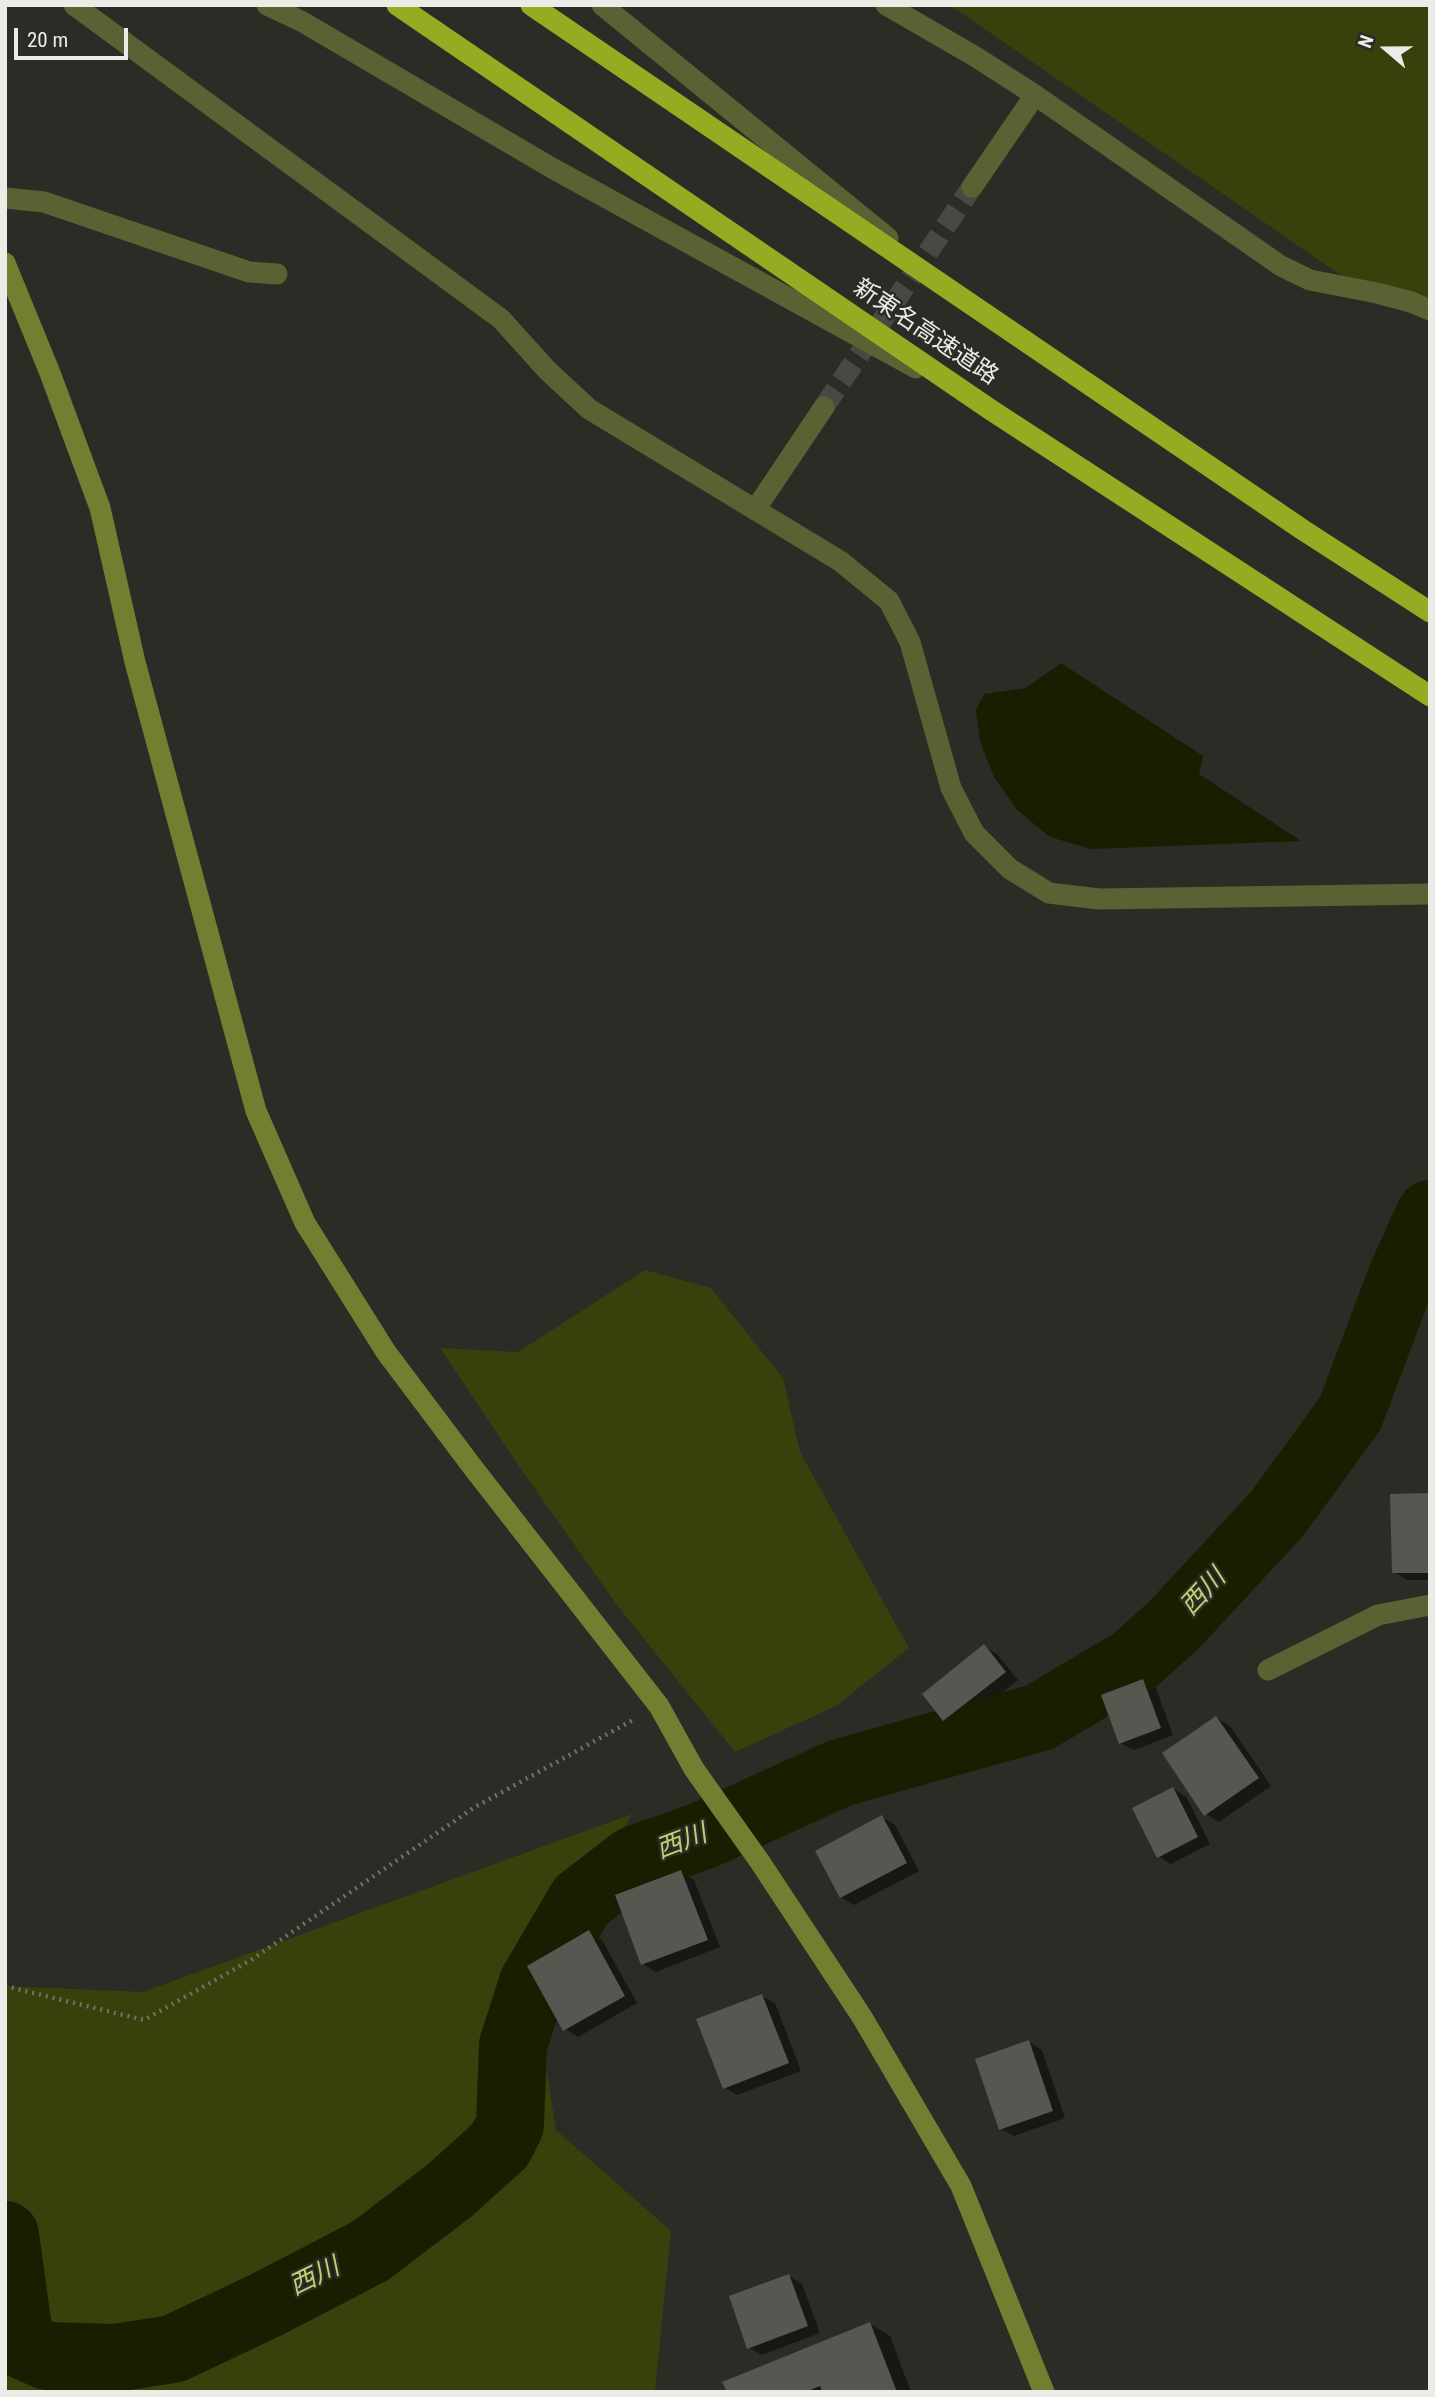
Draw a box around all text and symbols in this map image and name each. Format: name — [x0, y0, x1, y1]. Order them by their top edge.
scale bar — [18, 14, 131, 58]
north arrow — [1351, 14, 1421, 84]
text: 20 m — [27, 28, 68, 52]
text: N — [1353, 32, 1379, 51]
street label: 新東名高速道路 — [847, 274, 1003, 392]
water label: 西川 — [1175, 1563, 1233, 1623]
water label: 西川 — [652, 1819, 712, 1867]
water label: 西川 — [285, 2253, 345, 2303]

